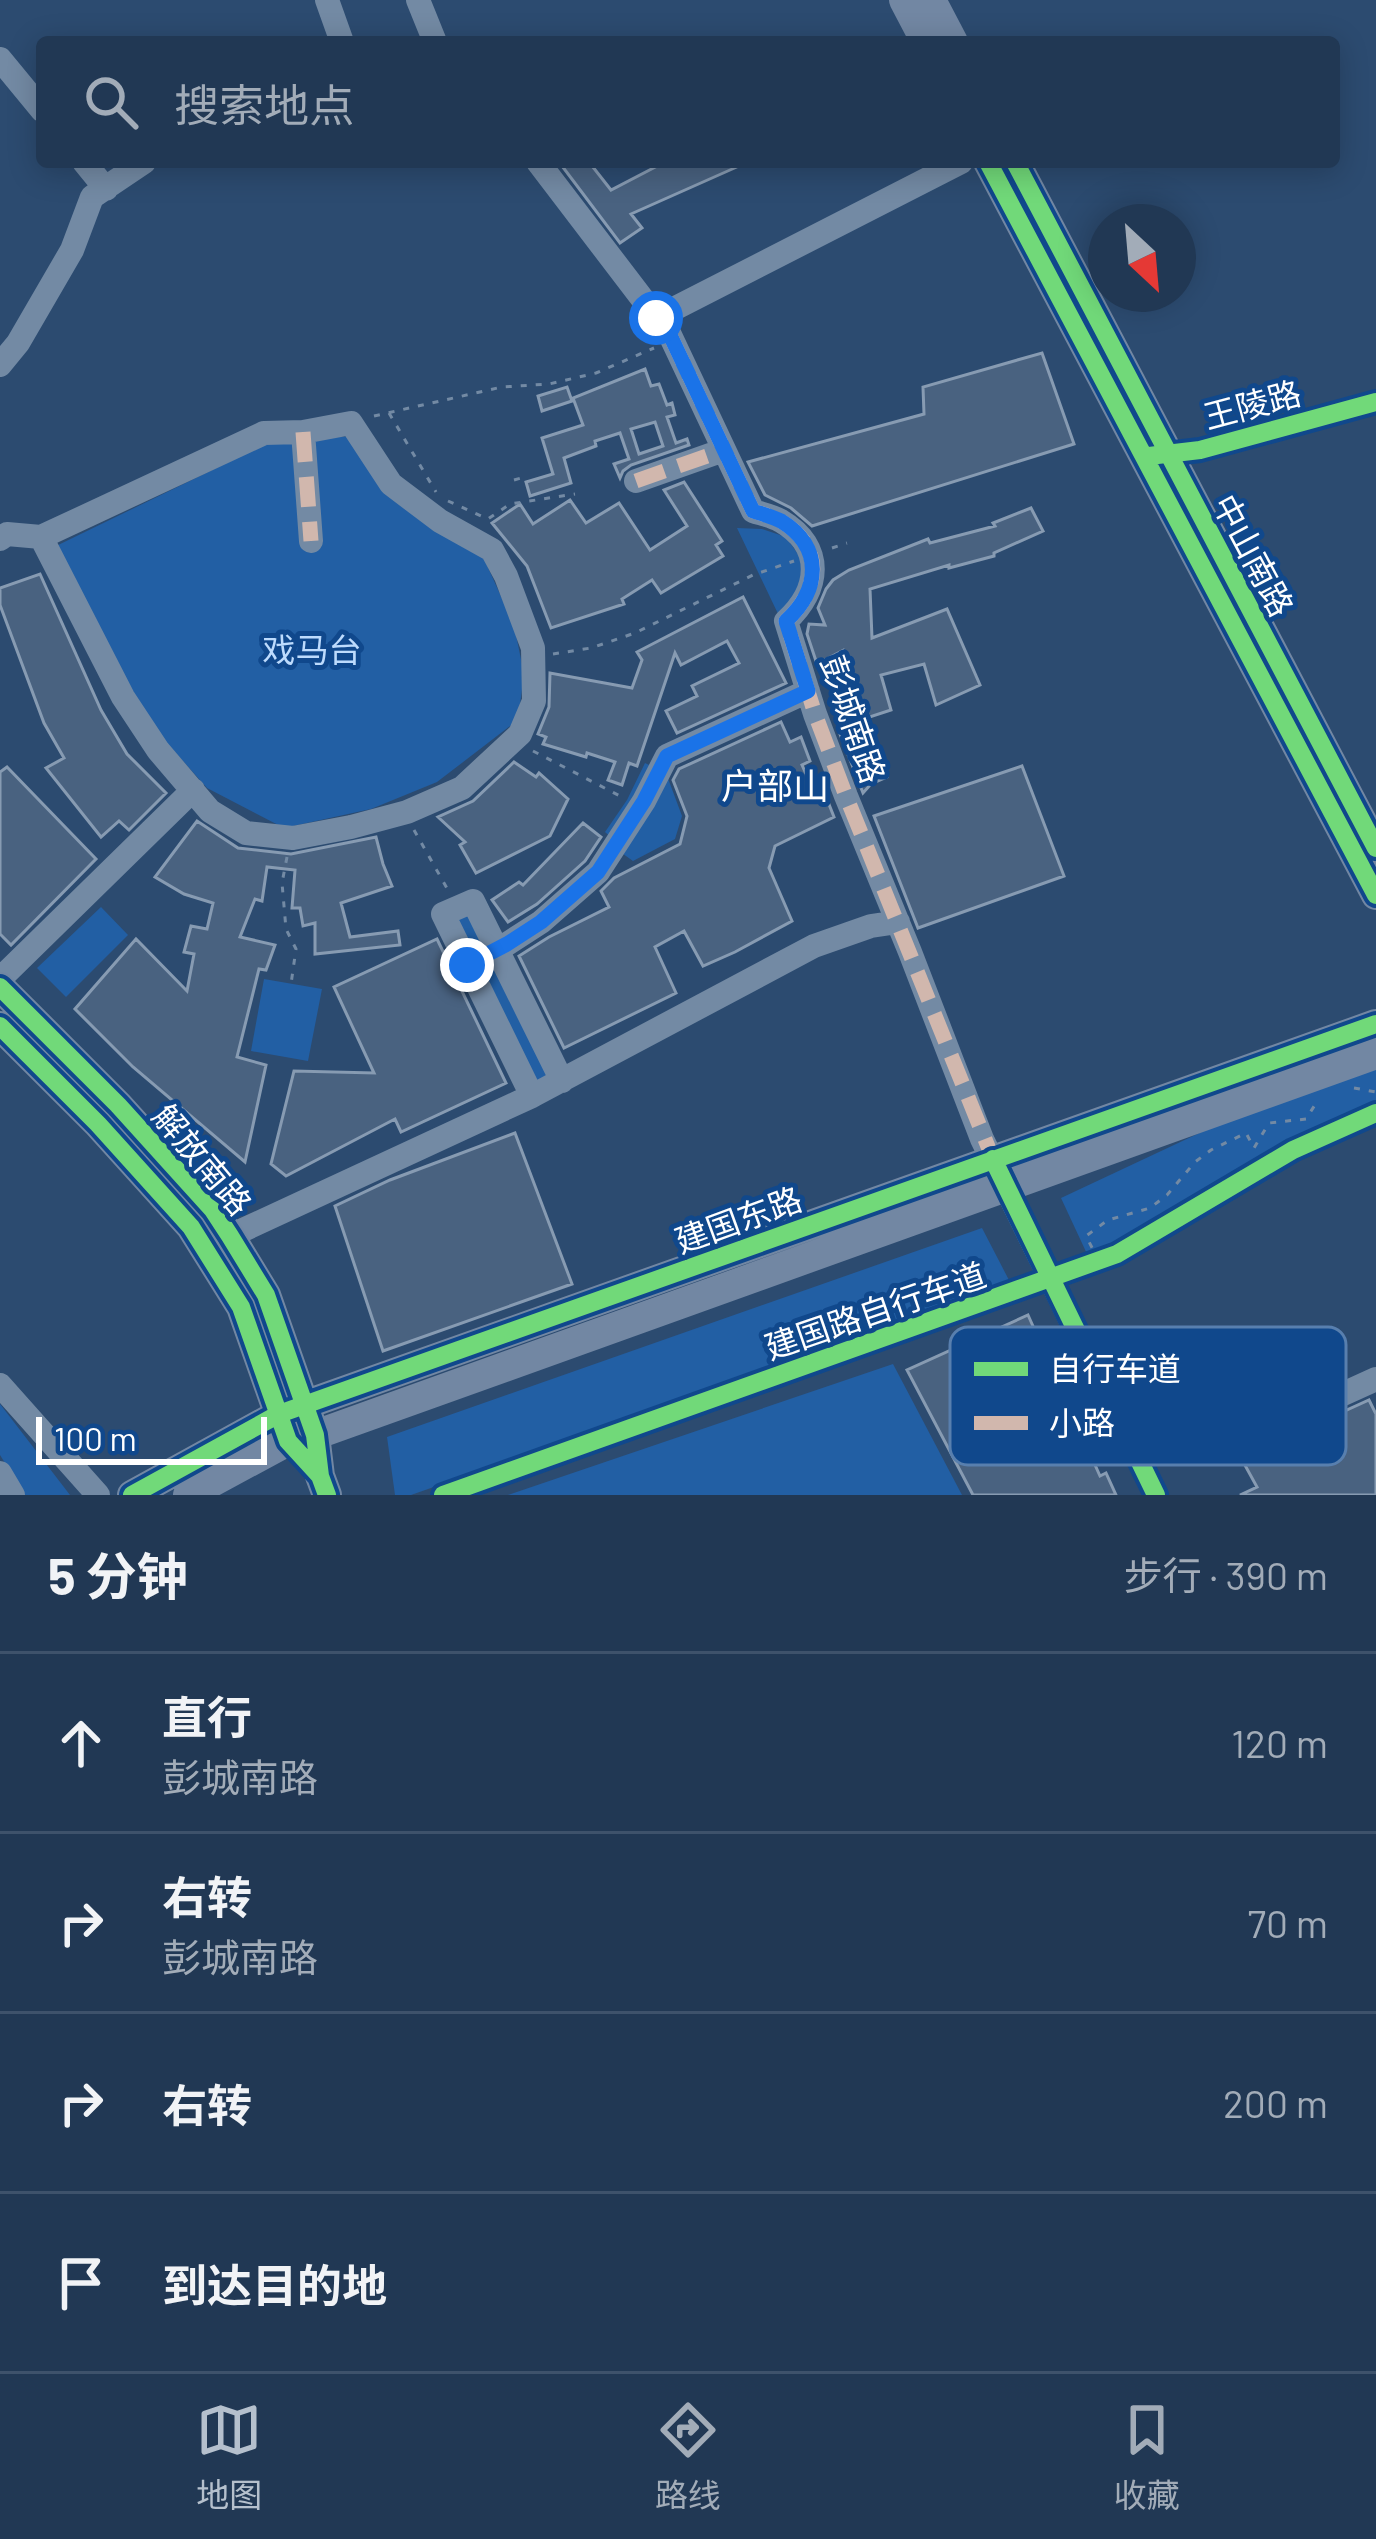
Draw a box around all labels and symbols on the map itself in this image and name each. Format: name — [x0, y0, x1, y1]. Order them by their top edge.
north arrow — [1088, 204, 1196, 312]
route start — [629, 291, 683, 345]
street label: 王陵路 — [1199, 372, 1305, 436]
street label: 中山南路 — [1205, 487, 1303, 623]
park label: 戏马台 — [263, 629, 362, 669]
street label: 彭城南路 — [814, 650, 894, 788]
district label: 户部山 — [721, 763, 829, 806]
route end — [440, 938, 494, 992]
street label: 解放南路 — [145, 1096, 261, 1222]
street label: 建国东路 — [669, 1178, 807, 1260]
street label: 建国路自行车道 — [759, 1253, 991, 1367]
legend — [950, 1327, 1346, 1465]
text: 自行车道 — [1049, 1348, 1181, 1388]
text: 小路 — [1049, 1402, 1115, 1442]
scale bar — [36, 1411, 267, 1464]

